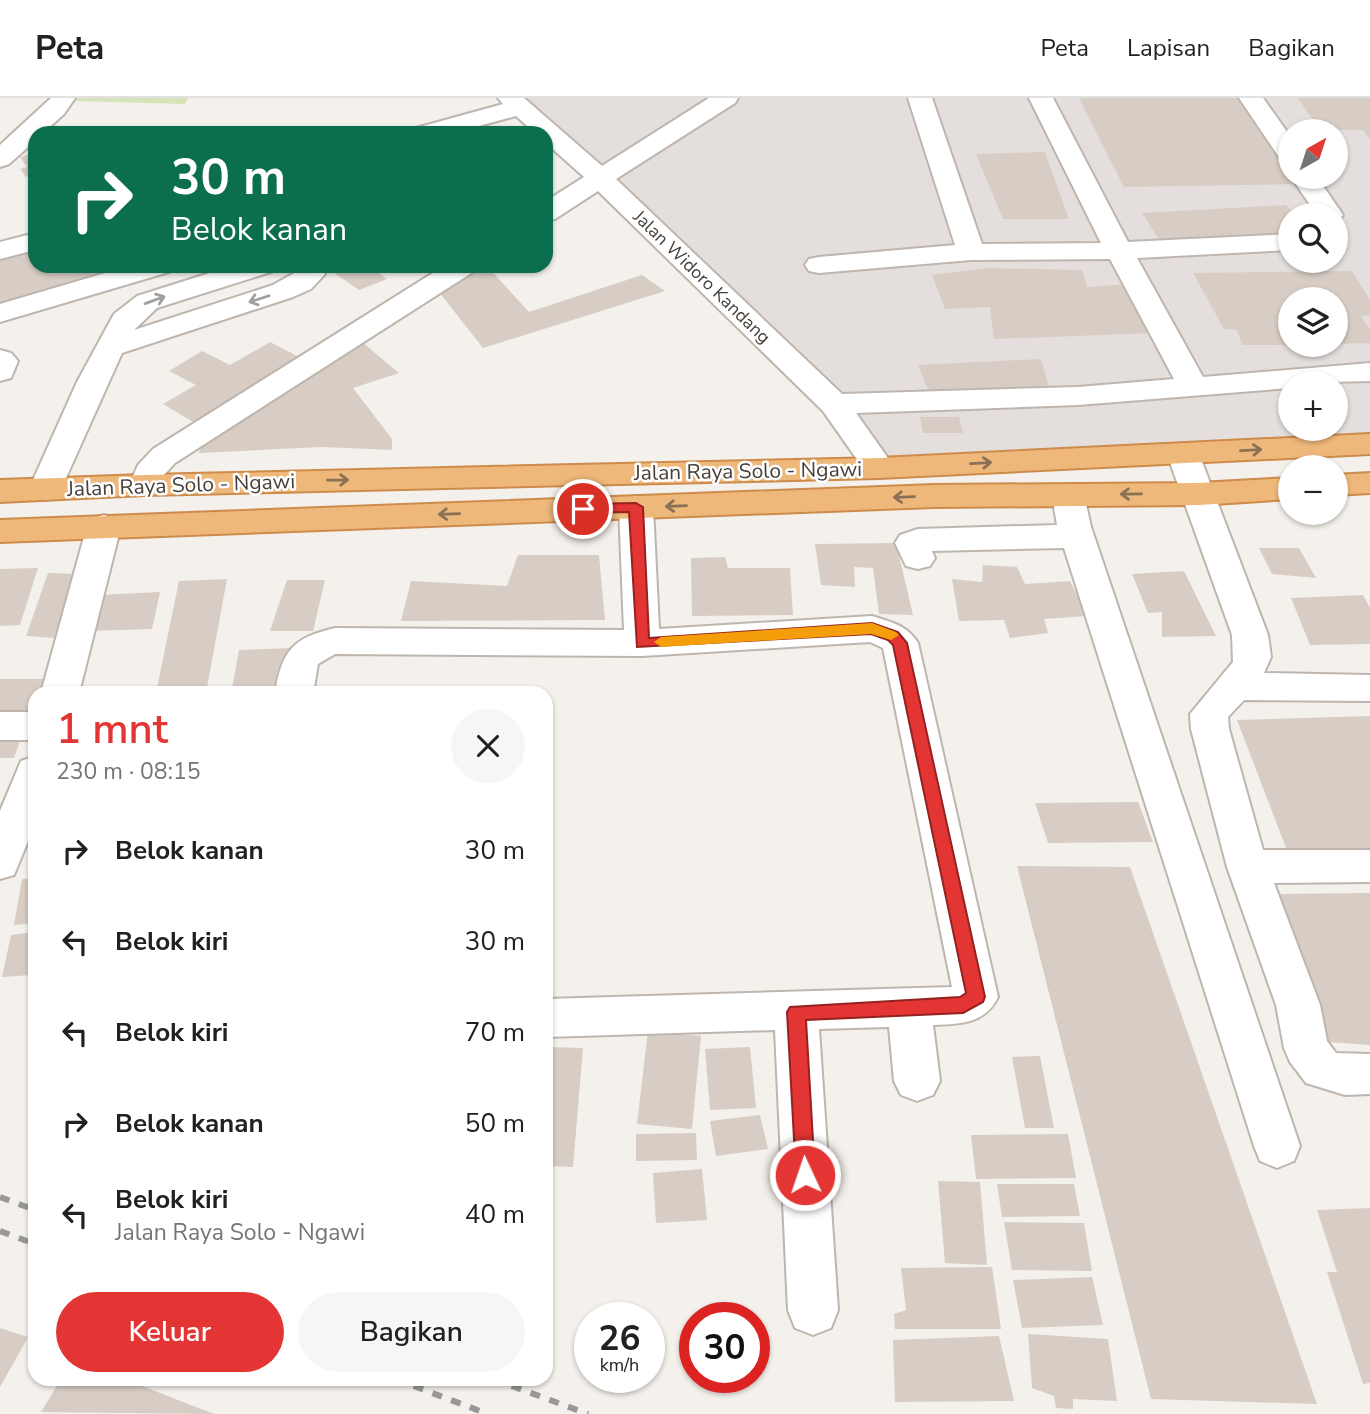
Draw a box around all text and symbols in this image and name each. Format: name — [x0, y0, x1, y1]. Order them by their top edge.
text: Peta — [35, 26, 104, 71]
text: Peta — [1040, 32, 1089, 64]
text: Lapisan — [1127, 32, 1210, 64]
text: Bagikan — [1248, 32, 1335, 64]
north arrow — [1278, 119, 1348, 189]
map controls — [1278, 119, 1348, 525]
text: 30 m — [171, 144, 286, 211]
icon: right — [56, 154, 147, 245]
button: search — [1278, 203, 1348, 273]
street label: Jalan Widoro Kandang — [627, 204, 776, 349]
text: Belok kanan — [171, 208, 347, 251]
button: layers — [1278, 287, 1348, 357]
one-way arrow — [144, 293, 166, 305]
one-way arrow — [248, 294, 270, 306]
button: + — [1278, 371, 1348, 441]
one-way arrow — [1240, 444, 1263, 457]
street label: Jalan Raya Solo - Ngawi — [633, 455, 862, 487]
button: − — [1278, 455, 1348, 525]
one-way arrow — [970, 457, 993, 470]
street label: Jalan Raya Solo - Ngawi — [65, 467, 296, 503]
one-way arrow — [326, 474, 349, 487]
pin — [553, 479, 613, 539]
one-way arrow — [1120, 487, 1143, 501]
icon: arrive — [564, 490, 602, 528]
one-way arrow — [892, 491, 915, 504]
one-way arrow — [665, 499, 688, 512]
one-way arrow — [438, 507, 461, 520]
text: 1 mnt — [56, 701, 168, 758]
button: close — [451, 709, 525, 783]
text: 230 m · 08:15 — [56, 756, 201, 787]
icon: right — [56, 832, 94, 870]
text: Belok kanan — [115, 833, 264, 868]
text: 30 m — [465, 833, 525, 868]
icon: left — [56, 923, 94, 961]
text: Belok kiri — [115, 924, 228, 959]
text: 30 m — [465, 924, 525, 959]
icon: left — [56, 1014, 94, 1052]
text: Belok kiri — [115, 1015, 228, 1050]
text: 70 m — [465, 1015, 525, 1050]
icon: right — [56, 1105, 94, 1143]
text: Belok kanan — [115, 1106, 264, 1141]
text: 50 m — [465, 1106, 525, 1141]
position arrow — [768, 1138, 842, 1212]
text: Belok kiri — [115, 1182, 228, 1217]
icon: left — [56, 1196, 94, 1234]
text: 40 m — [465, 1197, 525, 1232]
text: Jalan Raya Solo - Ngawi — [115, 1217, 365, 1248]
button: Keluar — [56, 1292, 284, 1372]
button: Bagikan — [298, 1292, 525, 1372]
speed limit sign: 30 — [679, 1302, 770, 1393]
text: 26 — [598, 1315, 641, 1362]
text: km/h — [600, 1353, 639, 1377]

